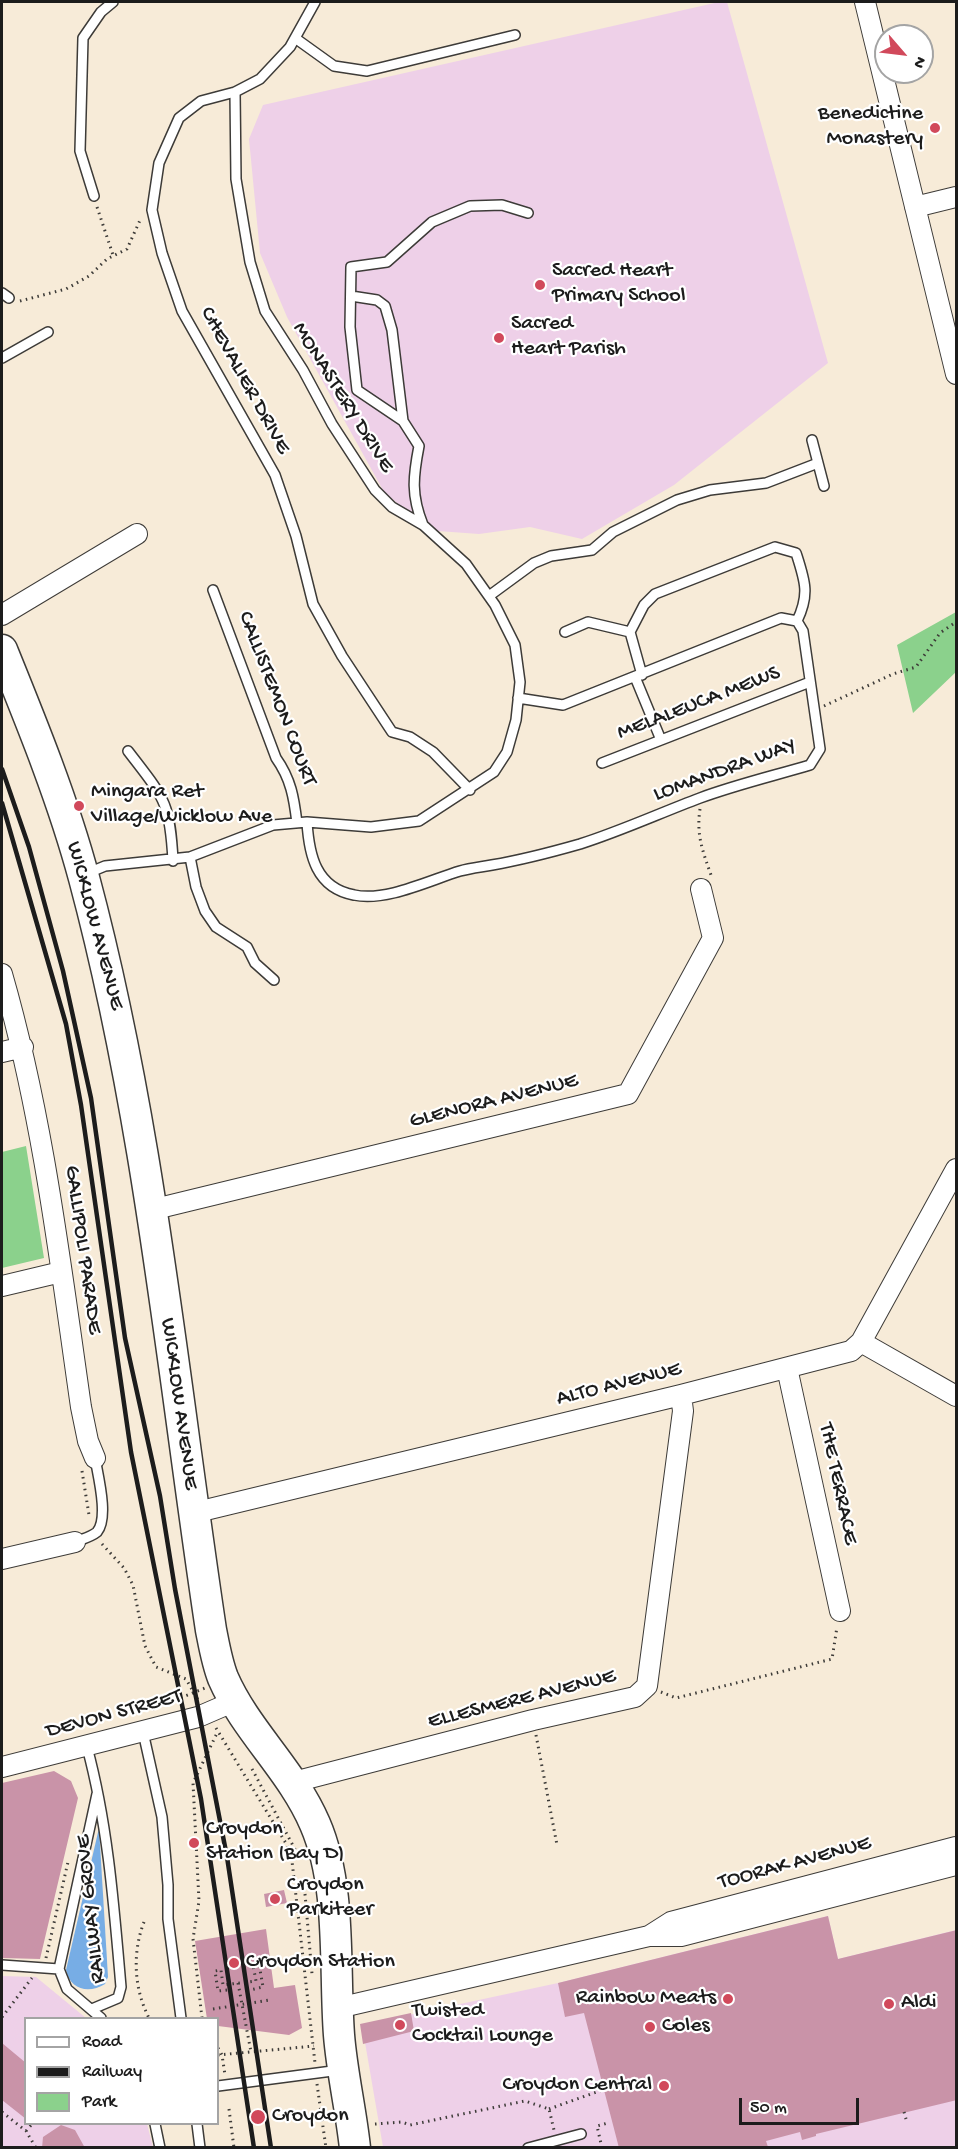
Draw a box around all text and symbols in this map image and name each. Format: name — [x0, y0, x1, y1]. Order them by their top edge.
north arrow — [874, 24, 934, 84]
text: N — [908, 53, 929, 71]
place label: Benedictine Monastery — [818, 102, 923, 154]
marker: Benedictine Monastery — [928, 121, 942, 135]
place label: Sacred Heart Primary School — [552, 259, 686, 310]
marker: Sacred Heart Primary School — [533, 278, 547, 292]
street label: CHEVALIER DRIVE — [193, 303, 295, 459]
place label: Sacred Heart Parish — [511, 312, 626, 364]
street label: MONASTERY DRIVE — [285, 318, 399, 478]
marker: Sacred Heart Parish — [492, 331, 506, 345]
street label: CALLISTEMON COURT — [231, 608, 321, 790]
street label: MELALEUCA MEWS — [614, 661, 784, 747]
street label: LOMANDRA WAY — [650, 733, 800, 809]
place label: Mingara Ret Village/Wicklow Ave — [91, 780, 272, 831]
marker: Mingara Ret Village/Wicklow Ave — [72, 799, 86, 813]
street label: WICKLOW AVENUE — [59, 839, 129, 1013]
street label: GLENORA AVENUE — [407, 1068, 581, 1136]
street label: GALLIPOLI PARADE — [57, 1164, 107, 1336]
street label: WICKLOW AVENUE — [153, 1317, 203, 1491]
street label: ALTO AVENUE — [554, 1357, 684, 1413]
street label: THE TERRACE — [811, 1421, 863, 1547]
street label: ELLESMERE AVENUE — [425, 1664, 619, 1736]
street label: DEVON STREET — [43, 1684, 185, 1746]
place label: Croydon Station (Bay D) — [206, 1817, 345, 1868]
street label: TOORAK AVENUE — [716, 1831, 874, 1897]
street label: RAILWAY GROVE — [71, 1833, 113, 1985]
marker: Croydon Station (Bay D) — [187, 1836, 201, 1850]
place label: Croydon Parkiteer — [287, 1873, 373, 1924]
marker: Croydon Parkiteer — [268, 1892, 282, 1906]
place label: Croydon Station — [246, 1950, 395, 1976]
marker: Croydon Station — [227, 1956, 241, 1970]
place label: Rainbow Meats — [576, 1986, 716, 2012]
place label: Aldi — [901, 1991, 936, 2017]
marker: Rainbow Meats — [721, 1992, 735, 2006]
marker: Aldi — [882, 1997, 896, 2011]
place label: Twisted Cocktail Lounge — [412, 1999, 553, 2050]
place label: Coles — [662, 2014, 710, 2040]
legend — [24, 2017, 219, 2125]
marker: Twisted Cocktail Lounge — [393, 2018, 407, 2032]
marker: Coles — [643, 2020, 657, 2034]
text: Road — [82, 2032, 121, 2053]
text: Railway — [82, 2062, 142, 2083]
place label: Croydon Central — [503, 2073, 652, 2099]
marker: Croydon Central — [657, 2079, 671, 2093]
scale bar — [742, 2086, 862, 2124]
text: Park — [82, 2092, 116, 2113]
text: 50 m — [750, 2098, 787, 2119]
place label: Croydon — [272, 2104, 349, 2130]
marker: Croydon — [249, 2108, 267, 2126]

